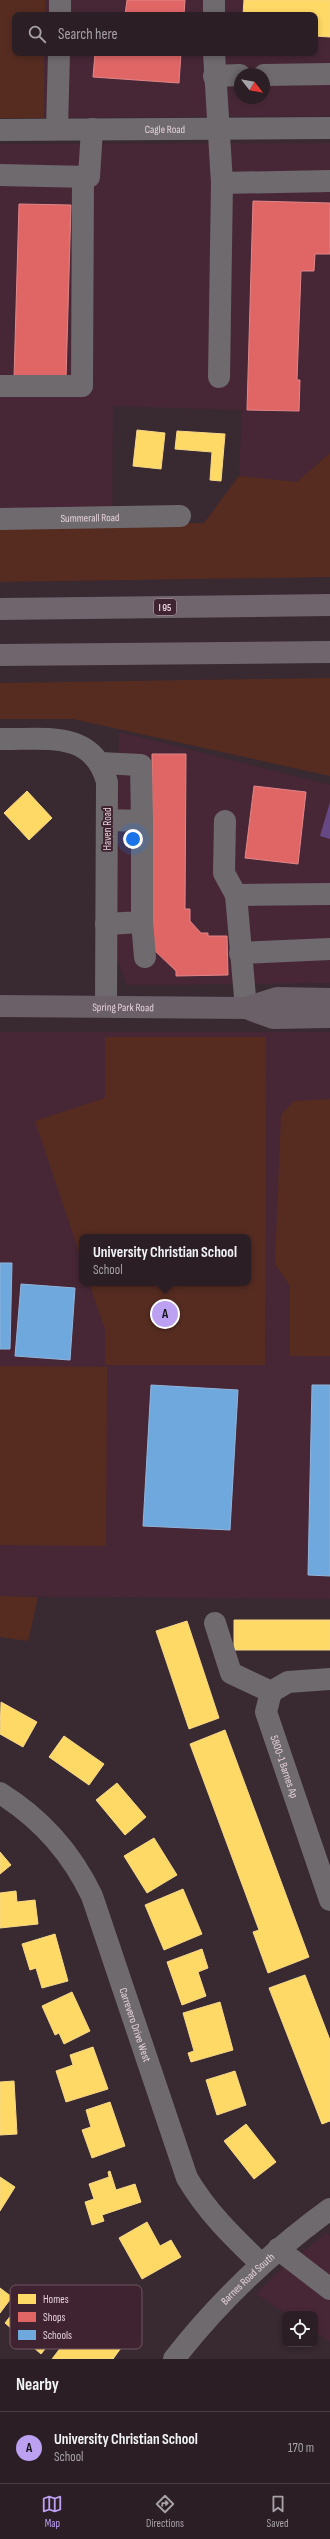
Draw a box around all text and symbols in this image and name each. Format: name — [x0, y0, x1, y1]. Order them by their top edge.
search box — [12, 12, 318, 56]
icon: search — [26, 23, 48, 45]
text: Search here — [58, 25, 118, 44]
north arrow — [234, 68, 270, 104]
street label: Cagle Road — [145, 123, 186, 136]
street label: Summerall Road — [60, 511, 120, 525]
road number: I 95 — [154, 599, 176, 615]
street label: Haven Road — [101, 807, 114, 851]
your location — [123, 829, 143, 849]
street label: Spring Park Road — [92, 1001, 154, 1014]
popup — [79, 1234, 251, 1286]
text: University Christian School — [93, 1243, 237, 1262]
text: School — [93, 1262, 123, 1278]
pin: A — [152, 1299, 178, 1329]
street label: 5800-1 Barnes Ap — [267, 1734, 301, 1800]
street label: Carrevero Drive West — [116, 1986, 154, 2064]
street label: Barnes Road South — [218, 2250, 277, 2307]
legend — [10, 2285, 142, 2349]
text: Homes — [43, 2293, 69, 2306]
text: Shops — [43, 2311, 66, 2324]
map controls — [282, 2311, 318, 2347]
button: locate — [282, 2311, 318, 2347]
text: Schools — [43, 2329, 72, 2342]
text: Nearby — [16, 2375, 59, 2395]
text: University Christian School — [54, 2430, 198, 2449]
text: A — [26, 2440, 32, 2456]
text: 170 m — [288, 2440, 314, 2456]
text: School — [54, 2449, 84, 2465]
tab: Map — [41, 2493, 63, 2530]
tab: Directions — [146, 2493, 184, 2530]
tab: Saved — [267, 2493, 289, 2530]

